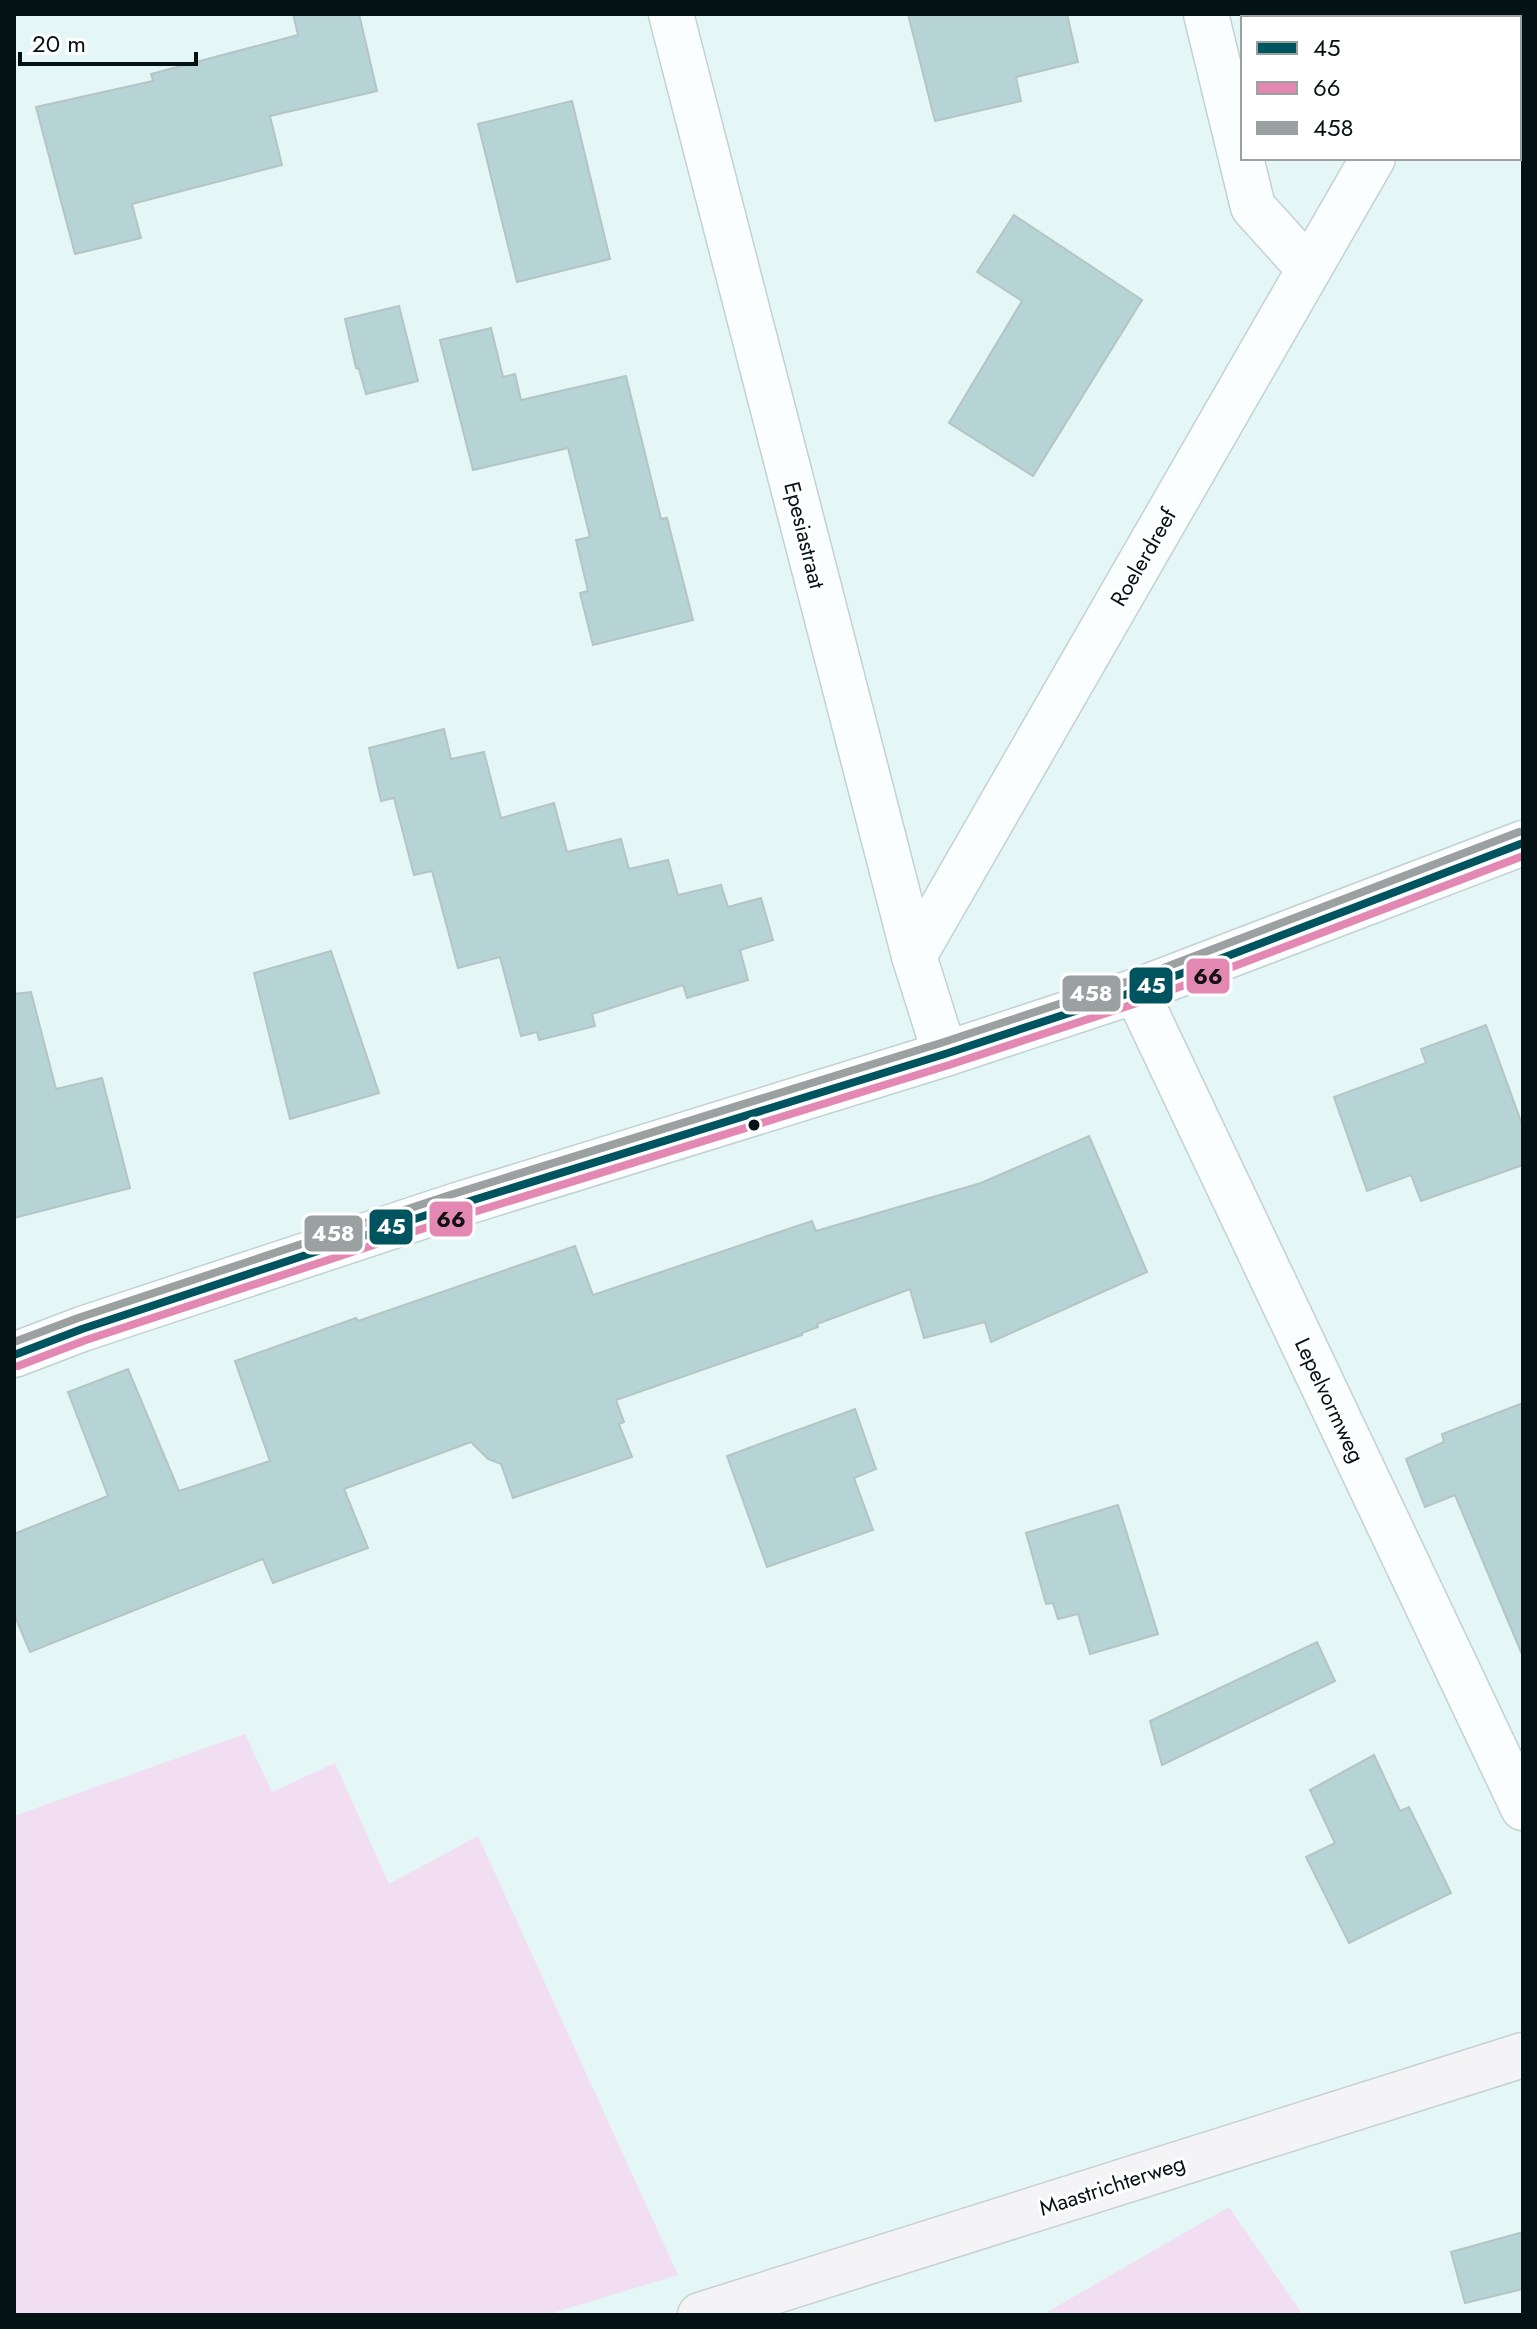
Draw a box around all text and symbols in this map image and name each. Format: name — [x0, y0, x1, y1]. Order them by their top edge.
scale bar — [20, 16, 196, 66]
legend — [1241, 16, 1521, 160]
text: 20 m — [32, 26, 86, 61]
text: 45 — [1313, 30, 1341, 65]
text: 66 — [1313, 70, 1341, 105]
text: 458 — [1313, 110, 1354, 145]
street label: Epesiastraat — [776, 478, 834, 593]
street label: Roelerdreef — [1102, 501, 1184, 612]
line badge: 66 — [1185, 957, 1231, 995]
text: 66 — [1193, 960, 1223, 992]
line badge: 45 — [1128, 966, 1174, 1005]
text: 45 — [1136, 969, 1166, 1001]
line badge: 458 — [1061, 974, 1122, 1013]
text: 458 — [1069, 977, 1113, 1009]
unlabelled marker — [746, 1117, 762, 1133]
line badge: 66 — [428, 1200, 474, 1238]
text: 66 — [436, 1203, 466, 1235]
line badge: 45 — [368, 1208, 414, 1246]
text: 45 — [376, 1210, 406, 1242]
line badge: 458 — [303, 1214, 364, 1253]
text: 458 — [311, 1217, 355, 1249]
street label: Lepelvormweg — [1287, 1332, 1373, 1468]
street label: Maastrichterweg — [1035, 2146, 1189, 2224]

